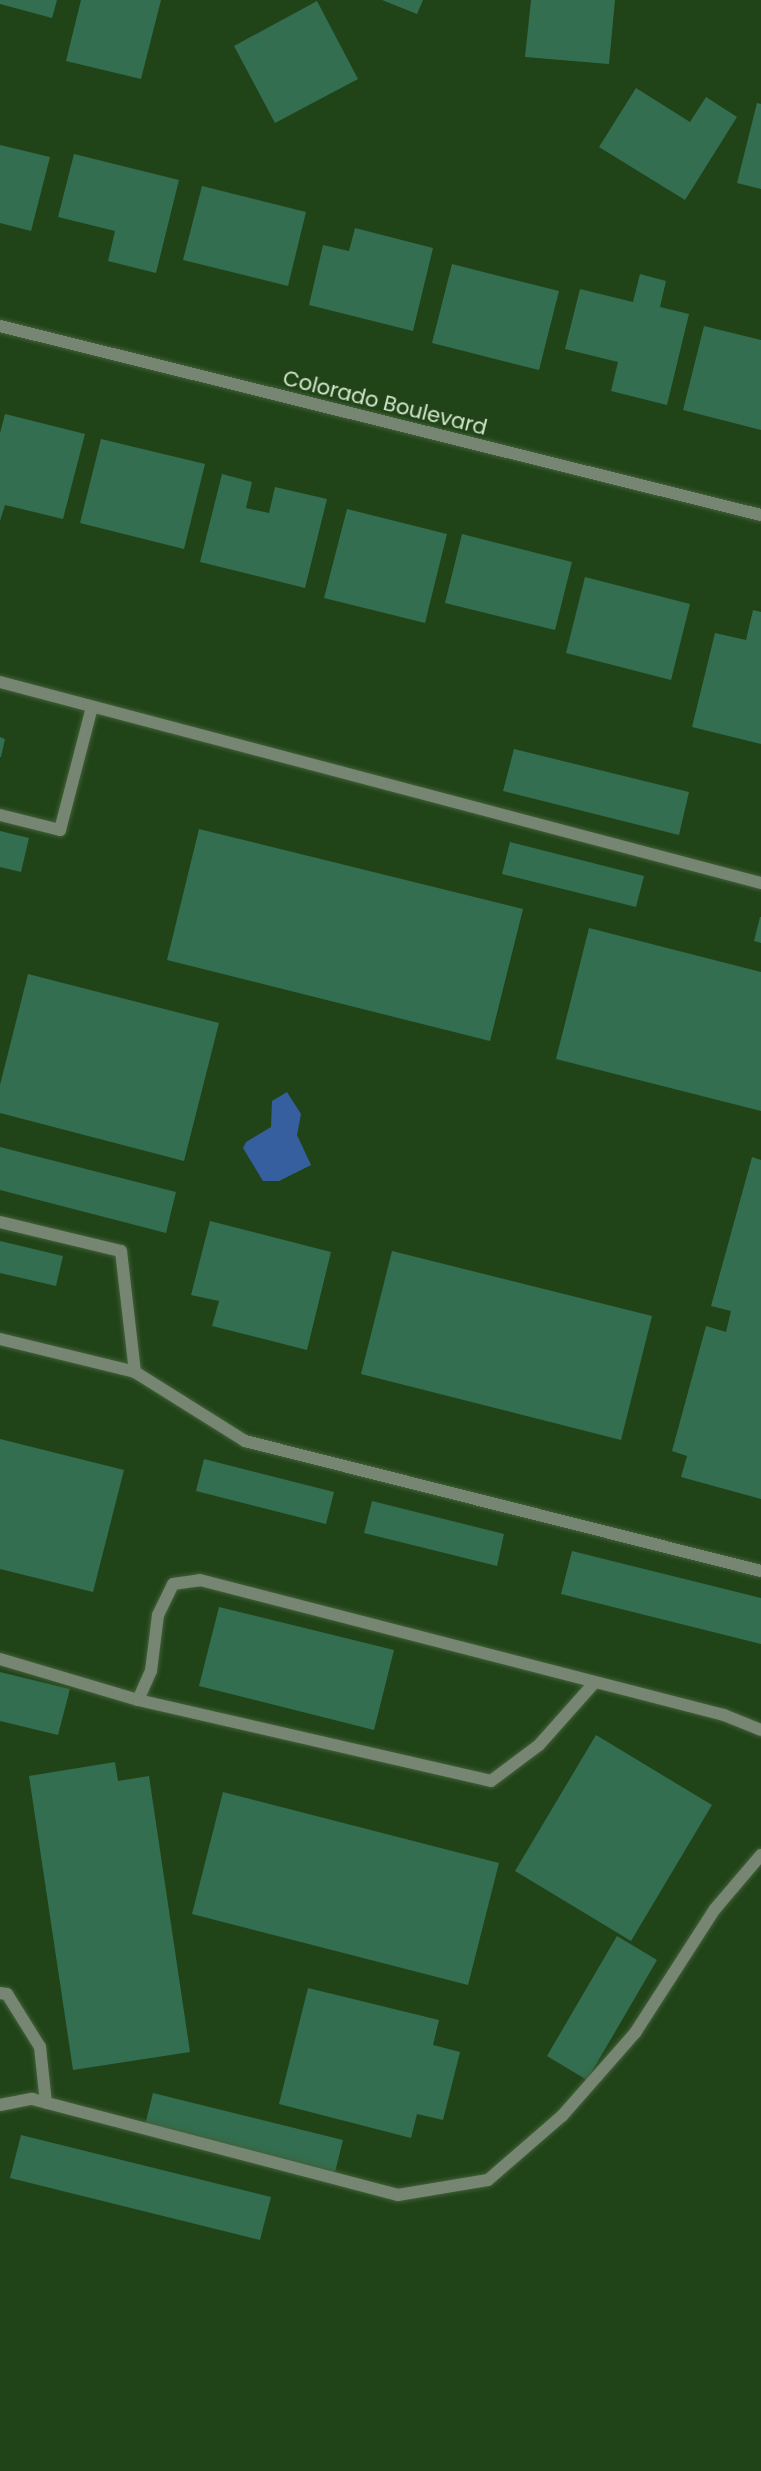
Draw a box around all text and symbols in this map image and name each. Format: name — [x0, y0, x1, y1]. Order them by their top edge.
street label: Colorado Boulevard — [280, 365, 490, 441]

